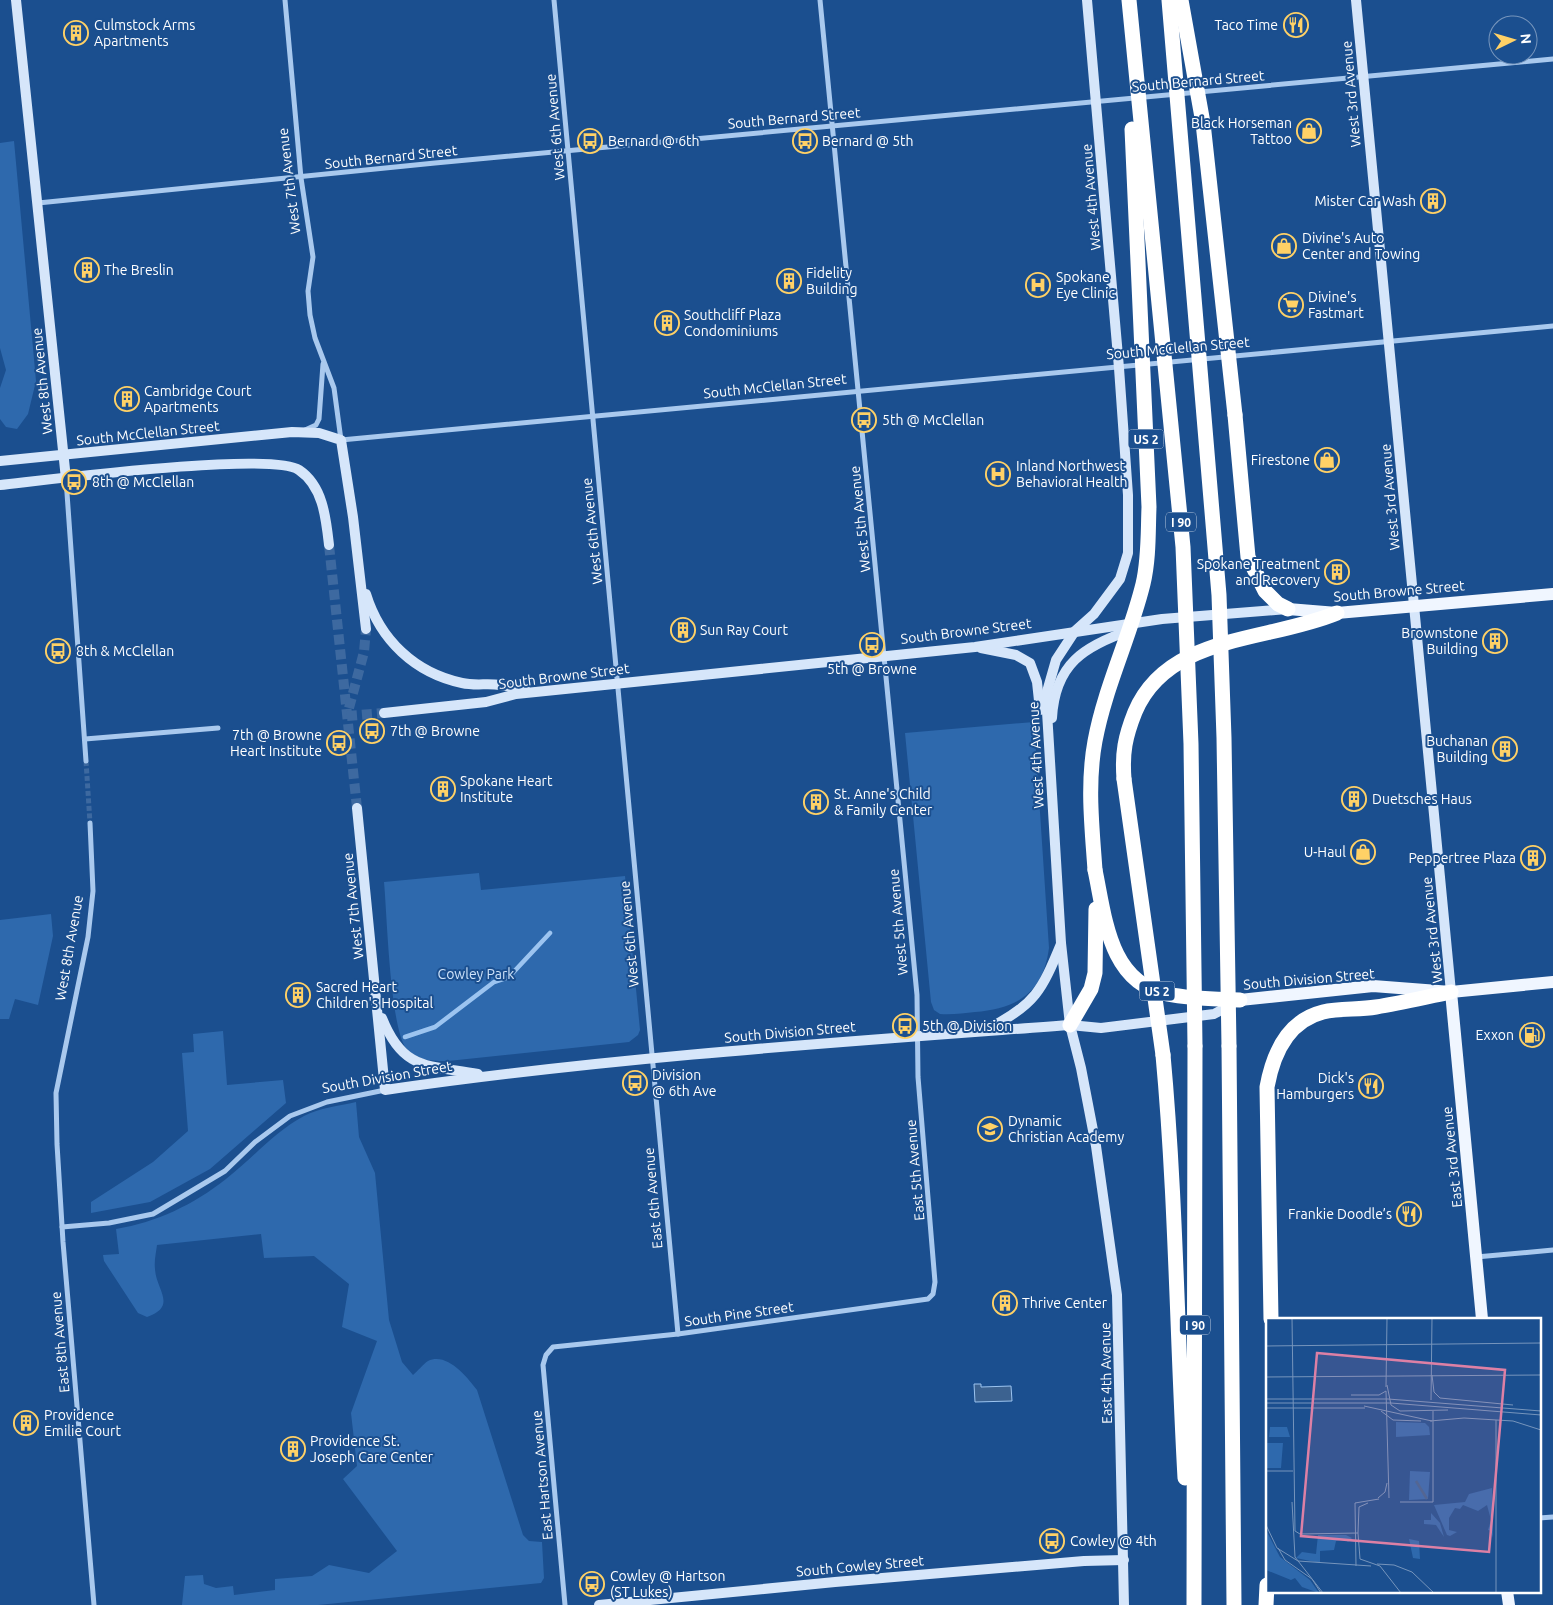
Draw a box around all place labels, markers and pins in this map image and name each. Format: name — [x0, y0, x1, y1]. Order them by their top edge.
restaurant icon: Taco Time — [1283, 12, 1309, 38]
place label: Culmstock Arms Apartments — [94, 17, 195, 49]
place label: Taco Time — [1214, 17, 1278, 33]
building icon: Culmstock Arms Apartments — [63, 20, 89, 46]
place label: Black Horseman Tattoo — [1191, 115, 1292, 147]
shop icon: Black Horseman Tattoo — [1296, 118, 1322, 144]
bus stop icon: Bernard @ 6th — [577, 128, 603, 154]
bus stop icon: Bernard @ 5th — [792, 128, 818, 154]
place label: Bernard @ 6th — [608, 133, 700, 149]
place label: Bernard @ 5th — [822, 133, 914, 149]
building icon: Mister Car Wash — [1420, 188, 1446, 214]
place label: Mister Car Wash — [1314, 193, 1416, 209]
place label: Divine's Auto Center and Towing — [1302, 230, 1420, 262]
shop icon: Divine's Auto Center and Towing — [1271, 233, 1297, 259]
building icon: The Breslin — [74, 257, 100, 283]
place label: The Breslin — [104, 262, 174, 278]
place label: Fidelity Building — [806, 265, 858, 297]
building icon: Fidelity Building — [776, 268, 802, 294]
place label: Spokane Eye Clinic — [1056, 269, 1115, 301]
hospital icon: Spokane Eye Clinic — [1025, 272, 1051, 298]
place label: Divine's Fastmart — [1308, 289, 1364, 321]
supermarket icon: Divine's Fastmart — [1278, 292, 1304, 318]
place label: Southcliff Plaza Condominiums — [684, 307, 781, 339]
building icon: Southcliff Plaza Condominiums — [654, 310, 680, 336]
place label: Cambridge Court Apartments — [144, 383, 252, 415]
building icon: Cambridge Court Apartments — [114, 386, 140, 412]
bus stop icon: 5th @ McClellan — [851, 407, 877, 433]
place label: 5th @ McClellan — [882, 412, 984, 428]
shop icon: Firestone — [1314, 447, 1340, 473]
place label: Firestone — [1251, 452, 1310, 468]
place label: Inland Northwest Behavioral Health — [1016, 458, 1127, 490]
hospital icon: Inland Northwest Behavioral Health — [985, 461, 1011, 487]
bus stop icon: 8th @ McClellan — [61, 469, 87, 495]
place label: 8th @ McClellan — [92, 474, 194, 490]
place label: Spokane Treatment and Recovery — [1197, 556, 1320, 588]
building icon: Spokane Treatment and Recovery — [1324, 559, 1350, 585]
building icon: Sun Ray Court — [670, 617, 696, 643]
place label: Sun Ray Court — [700, 622, 788, 638]
place label: Brownstone Building — [1401, 625, 1478, 657]
building icon: Brownstone Building — [1482, 628, 1508, 654]
bus stop icon: 5th @ Browne — [859, 632, 885, 658]
bus stop icon: 8th & McClellan — [45, 638, 71, 664]
place label: 8th & McClellan — [76, 643, 174, 659]
place label: 5th @ Browne — [827, 661, 917, 677]
bus stop icon: 7th @ Browne — [359, 718, 385, 744]
place label: 7th @ Browne — [390, 723, 480, 739]
place label: 7th @ Browne Heart Institute — [230, 727, 322, 759]
bus stop icon: 7th @ Browne Heart Institute — [326, 730, 352, 756]
place label: Buchanan Building — [1426, 733, 1488, 765]
building icon: Buchanan Building — [1492, 736, 1518, 762]
place label: Spokane Heart Institute — [460, 773, 553, 805]
building icon: Spokane Heart Institute — [430, 776, 456, 802]
place label: St. Anne's Child & Family Center — [834, 786, 933, 818]
building icon: Duetsches Haus — [1341, 786, 1367, 812]
building icon: St. Anne's Child & Family Center — [803, 789, 829, 815]
place label: Duetsches Haus — [1372, 791, 1472, 807]
shop icon: U-Haul — [1350, 839, 1376, 865]
place label: U-Haul — [1304, 844, 1346, 860]
building icon: Peppertree Plaza — [1520, 845, 1546, 871]
place label: Peppertree Plaza — [1408, 850, 1516, 866]
place label: Sacred Heart Children's Hospital — [316, 979, 434, 1011]
building icon: Sacred Heart Children's Hospital — [285, 982, 311, 1008]
bus stop icon: 5th @ Division — [892, 1013, 918, 1039]
place label: 5th @ Division — [922, 1018, 1012, 1034]
fuel station icon: Exxon — [1519, 1022, 1545, 1048]
place label: Exxon — [1476, 1027, 1514, 1043]
place label: Division @ 6th Ave — [652, 1067, 716, 1099]
bus stop icon: Division @ 6th Ave — [622, 1070, 648, 1096]
place label: Dick's Hamburgers — [1276, 1070, 1354, 1102]
restaurant icon: Dick's Hamburgers — [1358, 1073, 1384, 1099]
place label: Dynamic Christian Academy — [1008, 1113, 1124, 1145]
school or university icon: Dynamic Christian Academy — [977, 1116, 1003, 1142]
restaurant icon: Frankie Doodle’s — [1396, 1201, 1422, 1227]
place label: Frankie Doodle’s — [1288, 1206, 1392, 1222]
building icon: Thrive Center — [992, 1290, 1018, 1316]
place label: Thrive Center — [1022, 1295, 1108, 1311]
place label: Providence Emilie Court — [44, 1407, 121, 1439]
building icon: Providence Emilie Court — [13, 1410, 39, 1436]
place label: Providence St. Joseph Care Center — [310, 1433, 434, 1465]
building icon: Providence St. Joseph Care Center — [280, 1436, 306, 1462]
bus stop icon: Cowley @ 4th — [1039, 1528, 1065, 1554]
place label: Cowley @ 4th — [1070, 1533, 1157, 1549]
place label: Cowley @ Hartson (ST Lukes) — [610, 1568, 725, 1600]
bus stop icon: Cowley @ Hartson (ST Lukes) — [579, 1571, 605, 1597]

